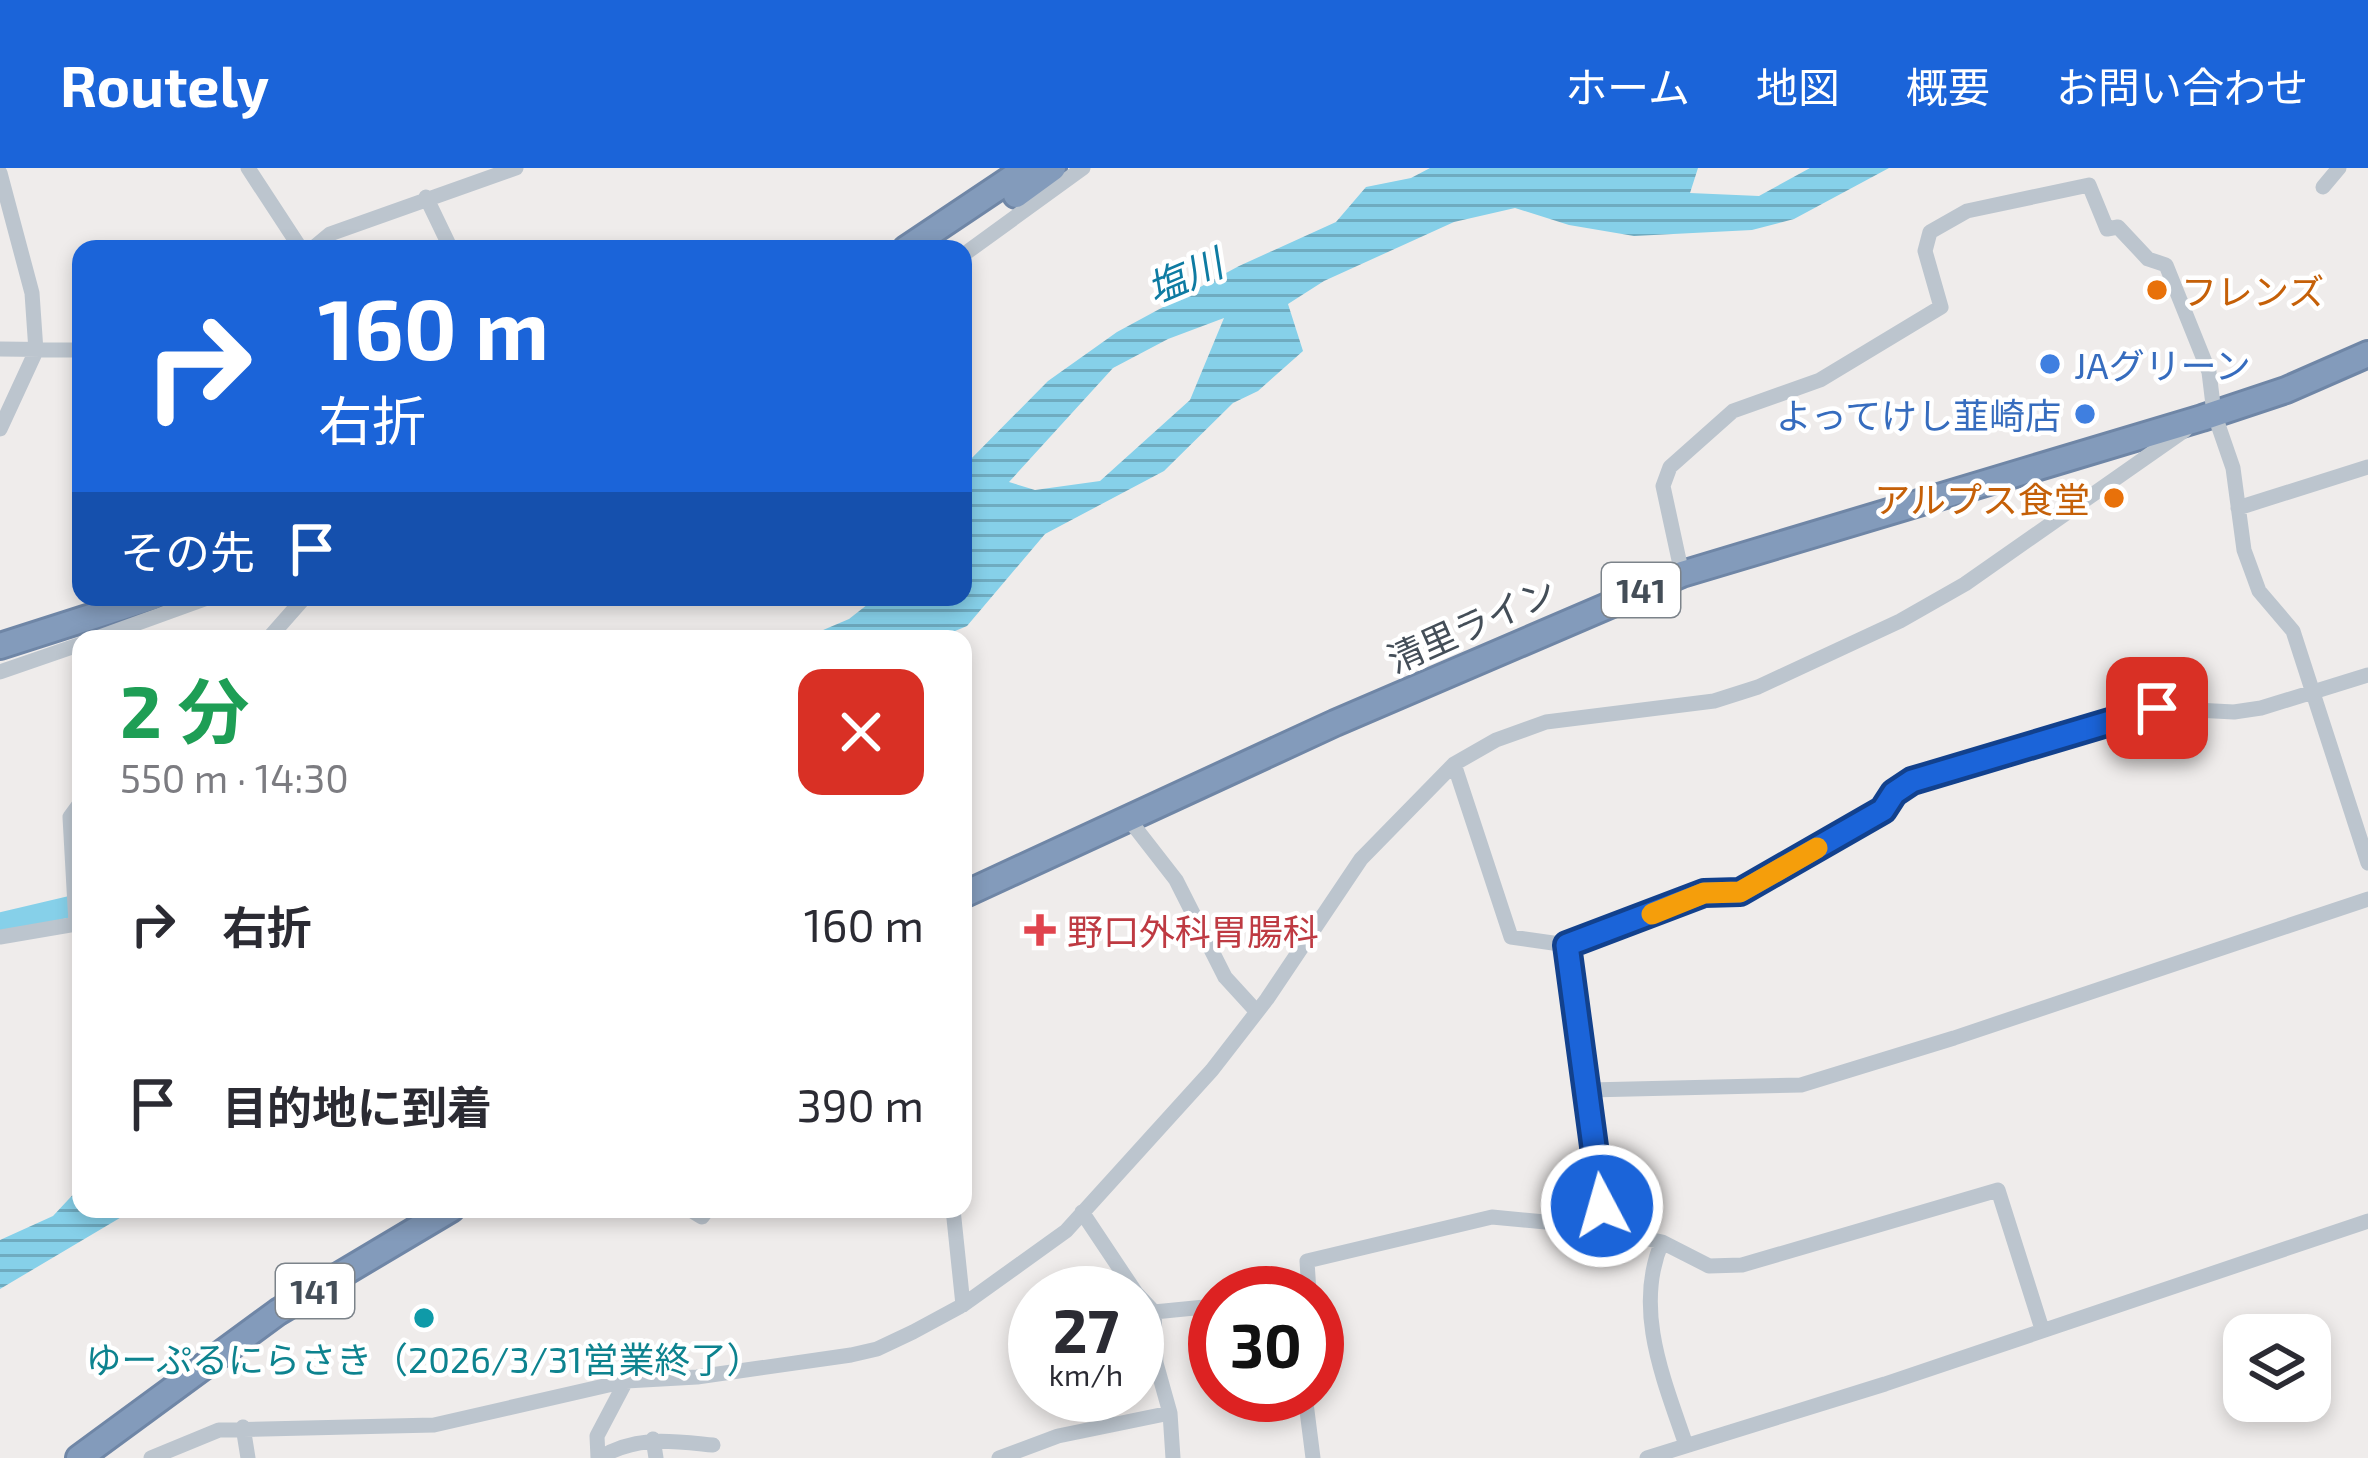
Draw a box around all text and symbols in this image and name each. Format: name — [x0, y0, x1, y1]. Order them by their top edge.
text: Routely — [60, 50, 269, 118]
text: ホーム — [1565, 61, 1690, 111]
text: 地図 — [1756, 61, 1840, 111]
text: 概要 — [1906, 61, 1990, 111]
text: お問い合わせ — [2056, 61, 2308, 111]
water label: 塩川 — [1139, 237, 1233, 312]
place label: フレンズ — [2181, 269, 2324, 312]
text: 160 m — [318, 276, 549, 377]
marker: フレンズ — [2144, 277, 2170, 303]
icon: right — [120, 288, 276, 444]
place label: JAグリーン — [2074, 343, 2251, 386]
marker: JAグリーン — [2037, 351, 2063, 377]
text: 右折 — [318, 387, 426, 452]
place label: よってけし韮崎店 — [1776, 393, 2061, 436]
marker: よってけし韮崎店 — [2072, 401, 2098, 427]
place label: アルプス食堂 — [1874, 477, 2090, 520]
marker: アルプス食堂 — [2101, 485, 2127, 511]
icon: arrive — [279, 516, 345, 582]
text: その先 — [120, 524, 255, 578]
road number: 141 — [1602, 563, 1680, 617]
street label: 清里ライン — [1380, 568, 1562, 680]
pin — [2106, 657, 2208, 759]
text: 2 分 — [120, 666, 249, 752]
button: close — [798, 669, 924, 795]
icon: arrive — [2124, 675, 2190, 741]
text: 550 m · 14:30 — [120, 754, 349, 801]
icon: right — [120, 891, 186, 957]
text: 160 m — [804, 897, 924, 951]
text: 右折 — [222, 899, 312, 953]
place label: 野口外科胃腸科 — [1067, 909, 1319, 952]
marker: 野口外科胃腸科 — [1024, 914, 1056, 946]
icon: arrive — [120, 1071, 186, 1137]
text: 390 m — [797, 1077, 924, 1131]
text: 目的地に到着 — [222, 1079, 492, 1133]
position arrow — [1539, 1143, 1665, 1269]
road number: 141 — [276, 1264, 354, 1318]
speed limit sign: 30 — [1188, 1266, 1344, 1422]
text: 27 — [1053, 1293, 1119, 1365]
marker: ゆーぷるにらさき（2026/3/31営業終了） — [411, 1305, 437, 1331]
map controls — [2223, 1314, 2331, 1422]
button: layers — [2223, 1314, 2331, 1422]
place label: ゆーぷるにらさき（2026/3/31営業終了） — [86, 1337, 762, 1380]
text: km/h — [1049, 1356, 1123, 1392]

